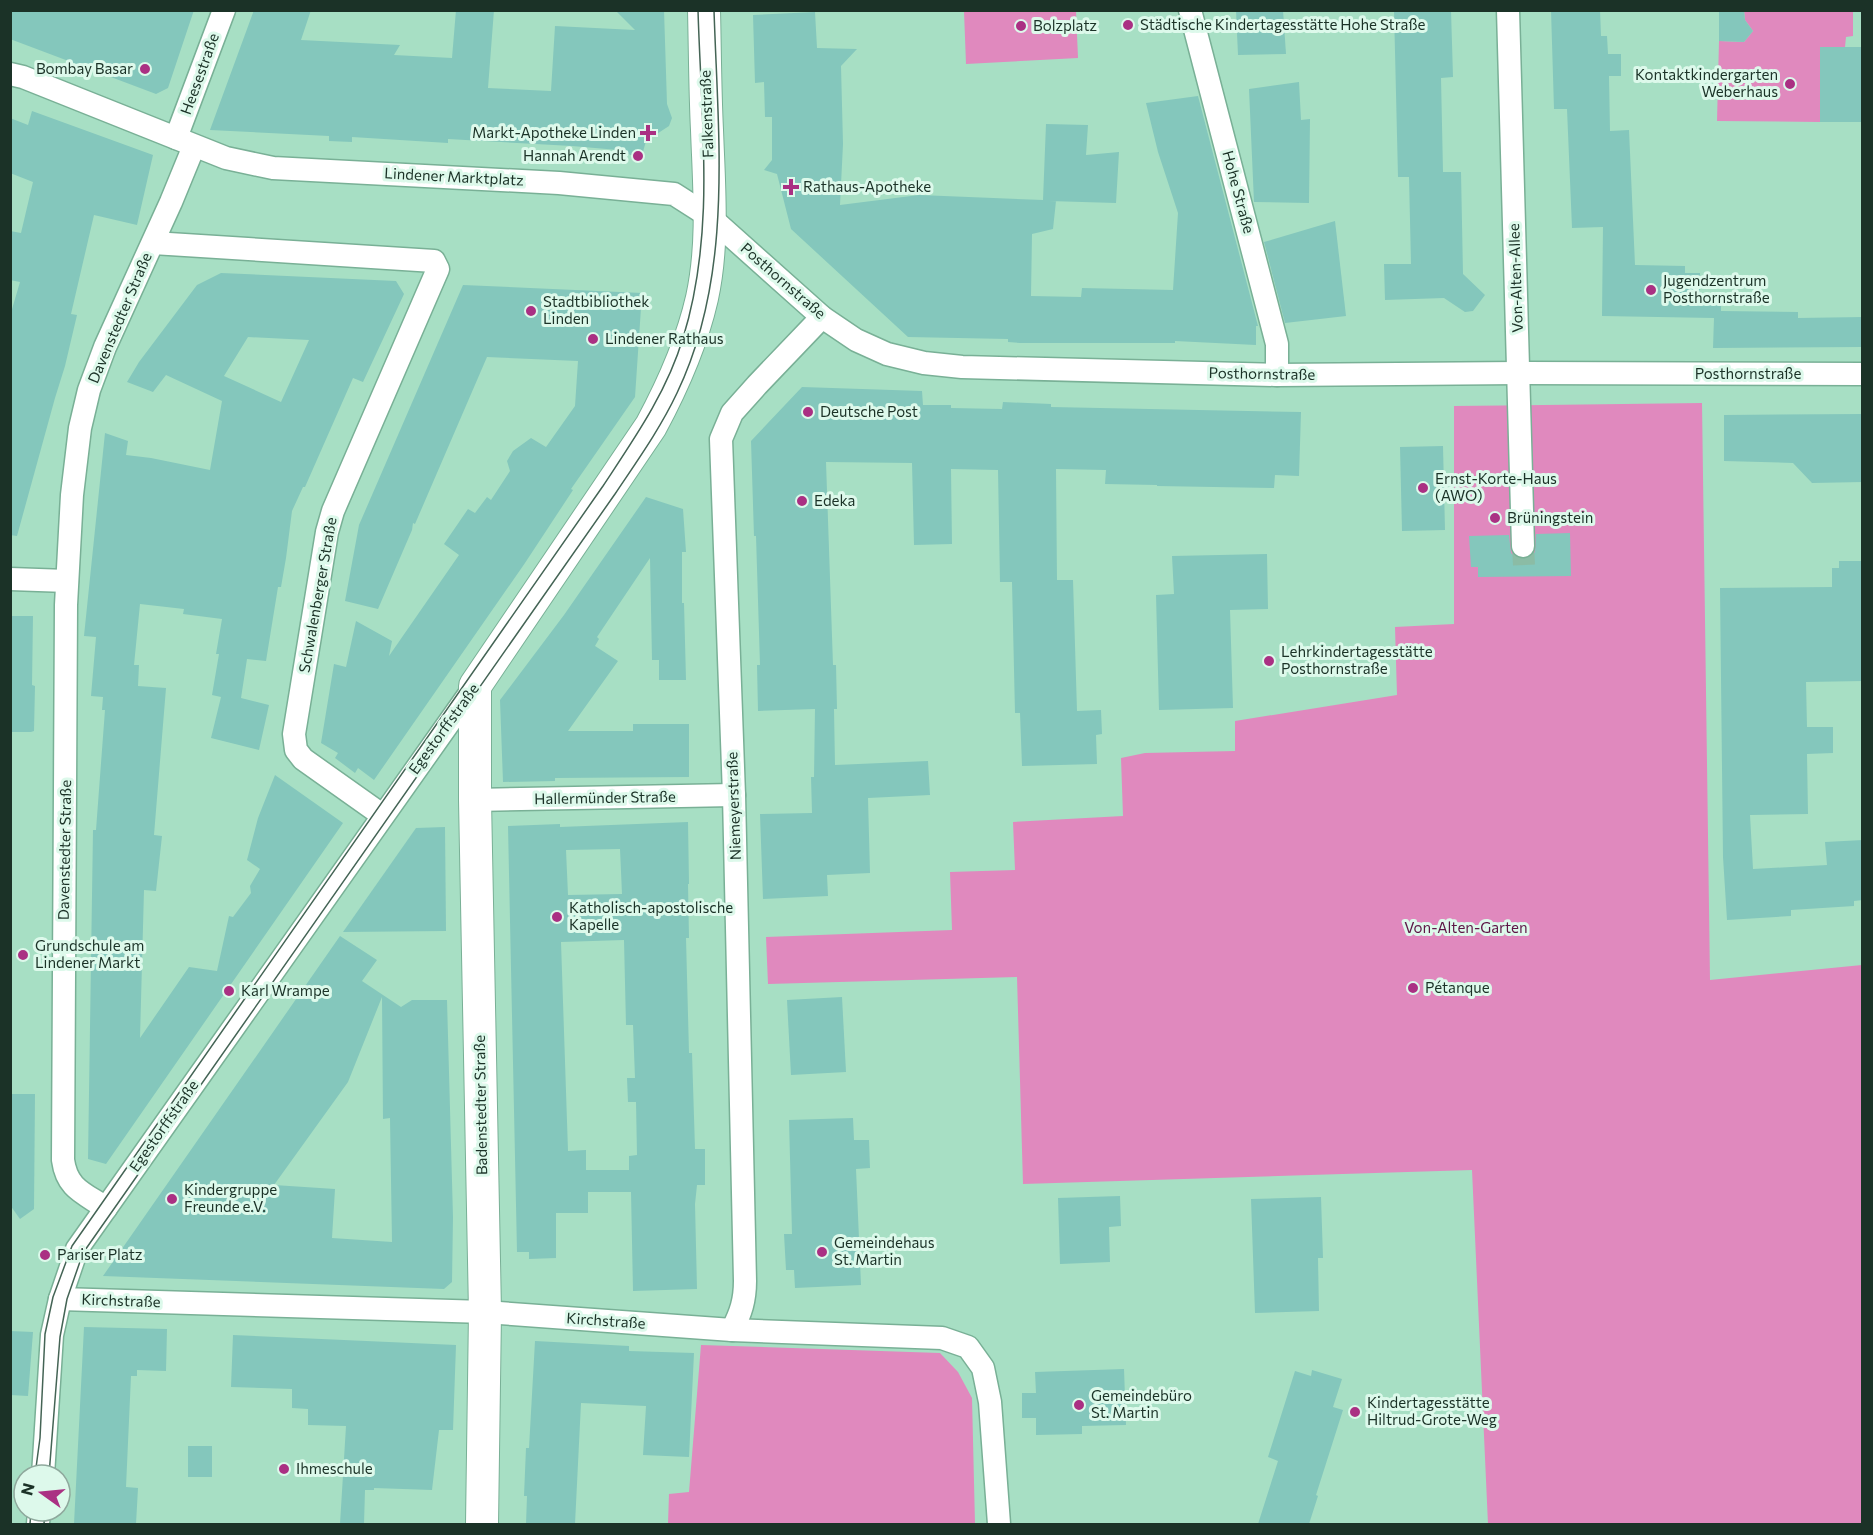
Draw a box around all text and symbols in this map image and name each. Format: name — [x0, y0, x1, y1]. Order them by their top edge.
place label: Städtische Kindertagesstätte Hohe Straße — [1140, 15, 1425, 33]
place label: Bolzplatz — [1033, 16, 1097, 34]
marker: Städtische Kindertagesstätte Hohe Straße — [1121, 18, 1135, 32]
marker: Bolzplatz — [1014, 19, 1028, 33]
street label: Heesestraße — [176, 30, 222, 117]
place label: Bombay Basar — [36, 59, 133, 77]
marker: Bombay Basar — [138, 62, 152, 76]
place label: Kontaktkindergarten Weberhaus — [1635, 65, 1778, 100]
street label: Falkenstraße — [695, 70, 717, 158]
marker: Kontaktkindergarten Weberhaus — [1783, 77, 1797, 91]
place label: Markt-Apotheke Linden — [472, 123, 636, 141]
marker: Markt-Apotheke Linden — [641, 126, 655, 140]
place label: Hannah Arendt — [523, 146, 626, 164]
street label: Hohe Straße — [1219, 148, 1259, 235]
marker: Hannah Arendt — [631, 149, 645, 163]
street label: Lindener Marktplatz — [384, 163, 524, 189]
place label: Rathaus-Apotheke — [803, 177, 931, 195]
marker: Rathaus-Apotheke — [784, 180, 798, 194]
street label: Von-Alten-Allee — [1504, 223, 1526, 333]
street label: Posthornstraße — [737, 238, 830, 322]
street label: Davenstedter Straße — [83, 249, 155, 386]
place label: Jugendzentrum Posthornstraße — [1663, 271, 1770, 306]
marker: Jugendzentrum Posthornstraße — [1644, 283, 1658, 297]
place label: Stadtbibliothek Linden — [543, 292, 649, 327]
marker: Stadtbibliothek Linden — [524, 304, 538, 318]
place label: Lindener Rathaus — [605, 329, 724, 347]
marker: Lindener Rathaus — [586, 332, 600, 346]
street label: Posthornstraße — [1209, 363, 1316, 383]
street label: Posthornstraße — [1695, 364, 1801, 382]
place label: Deutsche Post — [820, 402, 918, 420]
marker: Deutsche Post — [801, 405, 815, 419]
place label: Ernst-Korte-Haus (AWO) — [1435, 469, 1557, 504]
marker: Ernst-Korte-Haus (AWO) — [1416, 481, 1430, 495]
place label: Edeka — [814, 491, 855, 509]
marker: Edeka — [795, 494, 809, 508]
place label: Brüningstein — [1507, 508, 1593, 526]
marker: Brüningstein — [1488, 511, 1502, 525]
street label: Schwalenberger Straße — [294, 516, 340, 674]
place label: Lehrkindertagesstätte Posthornstraße — [1281, 642, 1433, 677]
marker: Lehrkindertagesstätte Posthornstraße — [1262, 654, 1276, 668]
street label: Egestorffstraße — [404, 680, 482, 777]
street label: Niemeyerstraße — [722, 751, 744, 861]
street label: Davenstedter Straße — [54, 780, 74, 920]
street label: Hallermünder Straße — [534, 787, 676, 807]
place label: Katholisch-apostolische Kapelle — [569, 898, 733, 933]
marker: Katholisch-apostolische Kapelle — [550, 910, 564, 924]
park label: Von-Alten-Garten — [1404, 918, 1528, 936]
place label: Grundschule am Lindener Markt — [35, 936, 144, 971]
marker: Grundschule am Lindener Markt — [16, 948, 30, 962]
place label: Pétanque — [1425, 978, 1490, 996]
place label: Karl Wrampe — [241, 981, 330, 999]
marker: Pétanque — [1406, 981, 1420, 995]
marker: Karl Wrampe — [222, 984, 236, 998]
street label: Badenstedter Straße — [470, 1035, 490, 1175]
street label: Egestorffstraße — [125, 1076, 201, 1175]
place label: Kindergruppe Freunde e.V. — [184, 1180, 277, 1215]
marker: Kindergruppe Freunde e.V. — [165, 1192, 179, 1206]
place label: Gemeindehaus St. Martin — [834, 1233, 935, 1268]
place label: Pariser Platz — [57, 1245, 142, 1263]
marker: Gemeindehaus St. Martin — [815, 1245, 829, 1259]
marker: Pariser Platz — [38, 1248, 52, 1262]
street label: Kirchstraße — [81, 1290, 161, 1310]
street label: Kirchstraße — [566, 1308, 646, 1332]
place label: Gemeindebüro St. Martin — [1091, 1386, 1192, 1421]
place label: Kindertagesstätte Hiltrud-Grote-Weg — [1367, 1393, 1497, 1428]
marker: Gemeindebüro St. Martin — [1072, 1398, 1086, 1412]
marker: Kindertagesstätte Hiltrud-Grote-Weg — [1348, 1405, 1362, 1419]
place label: Ihmeschule — [296, 1459, 373, 1477]
marker: Ihmeschule — [277, 1462, 291, 1476]
north arrow — [12, 1463, 72, 1523]
text: N — [16, 1481, 38, 1497]

